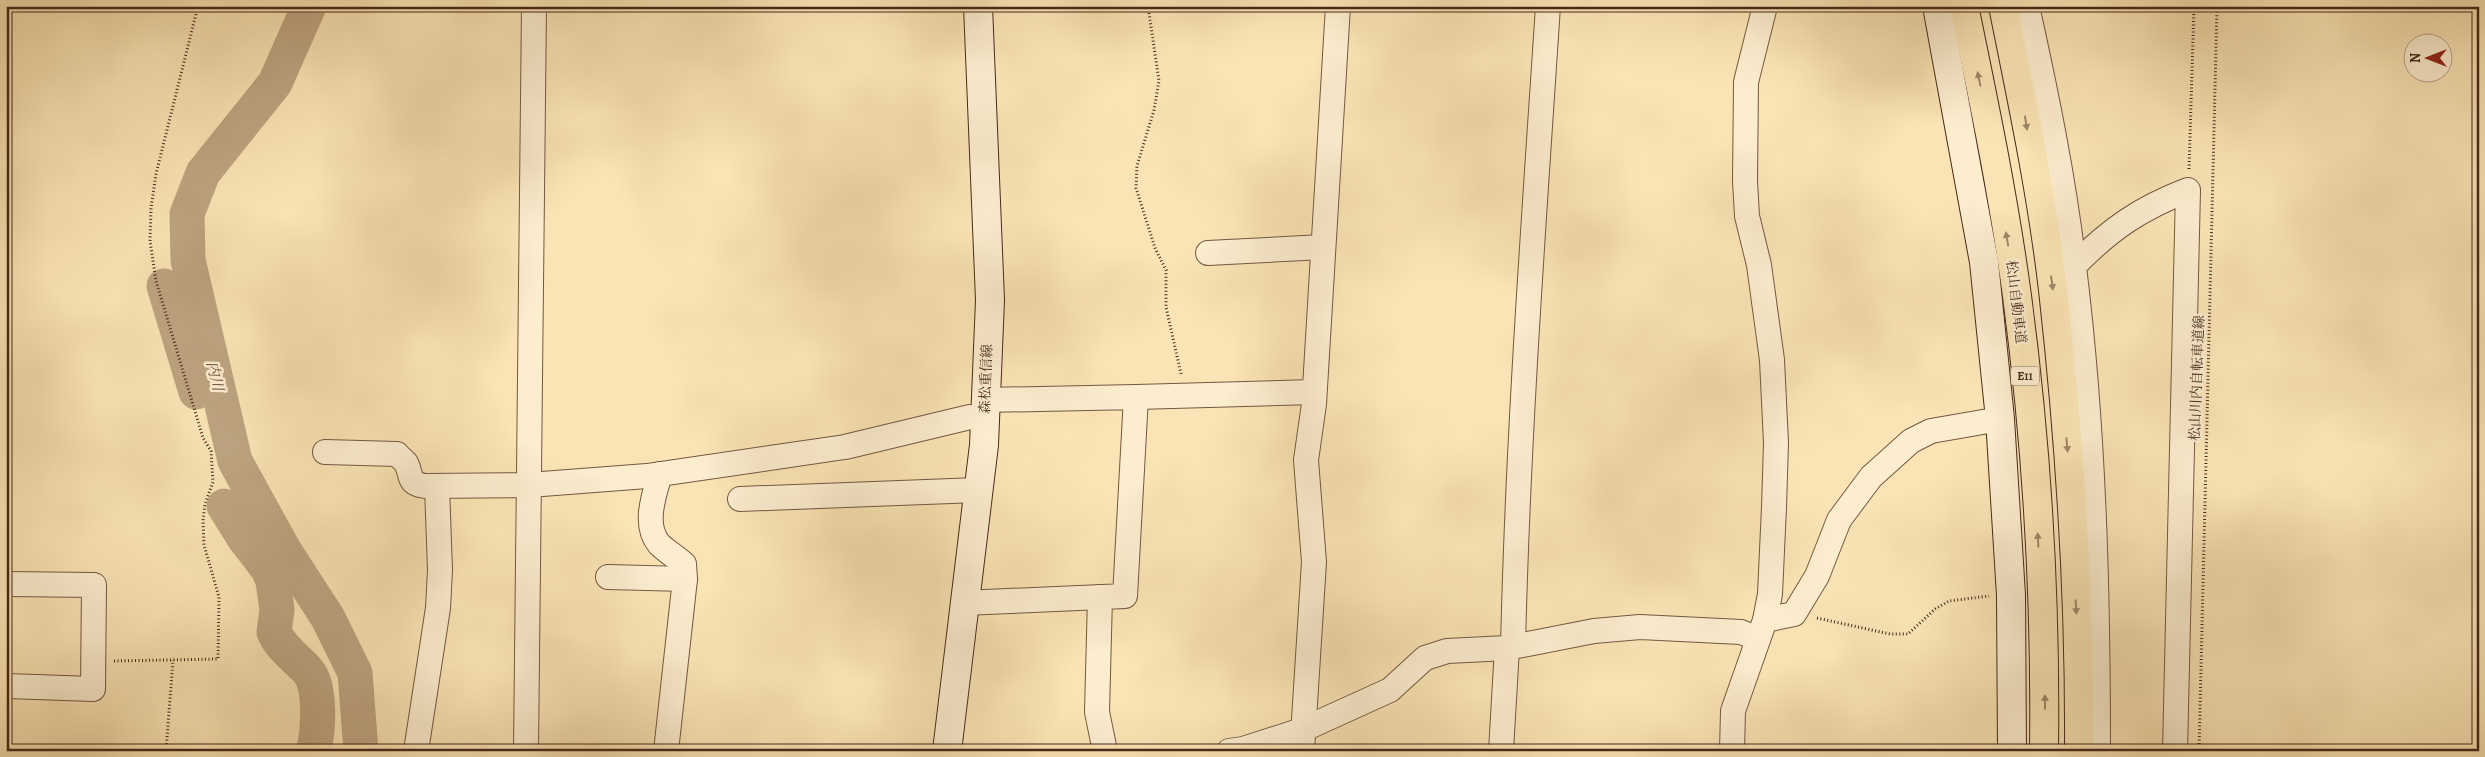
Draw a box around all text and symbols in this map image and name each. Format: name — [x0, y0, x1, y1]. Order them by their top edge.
north arrow — [2402, 32, 2452, 82]
text: N — [2406, 53, 2425, 63]
one-way arrow — [1975, 71, 1983, 87]
one-way arrow — [2022, 115, 2030, 131]
one-way arrow — [2003, 231, 2011, 247]
street label: 松山自動車道 — [2001, 259, 2031, 345]
one-way arrow — [2048, 275, 2056, 291]
street label: 松山川内自転車道線 — [2185, 315, 2209, 441]
street label: 森松重信線 — [975, 344, 997, 414]
water label: 内川 — [202, 359, 229, 395]
road number: E11 — [2011, 366, 2039, 386]
one-way arrow — [2063, 437, 2071, 453]
one-way arrow — [2033, 531, 2041, 547]
one-way arrow — [2073, 599, 2081, 615]
one-way arrow — [2041, 694, 2049, 710]

